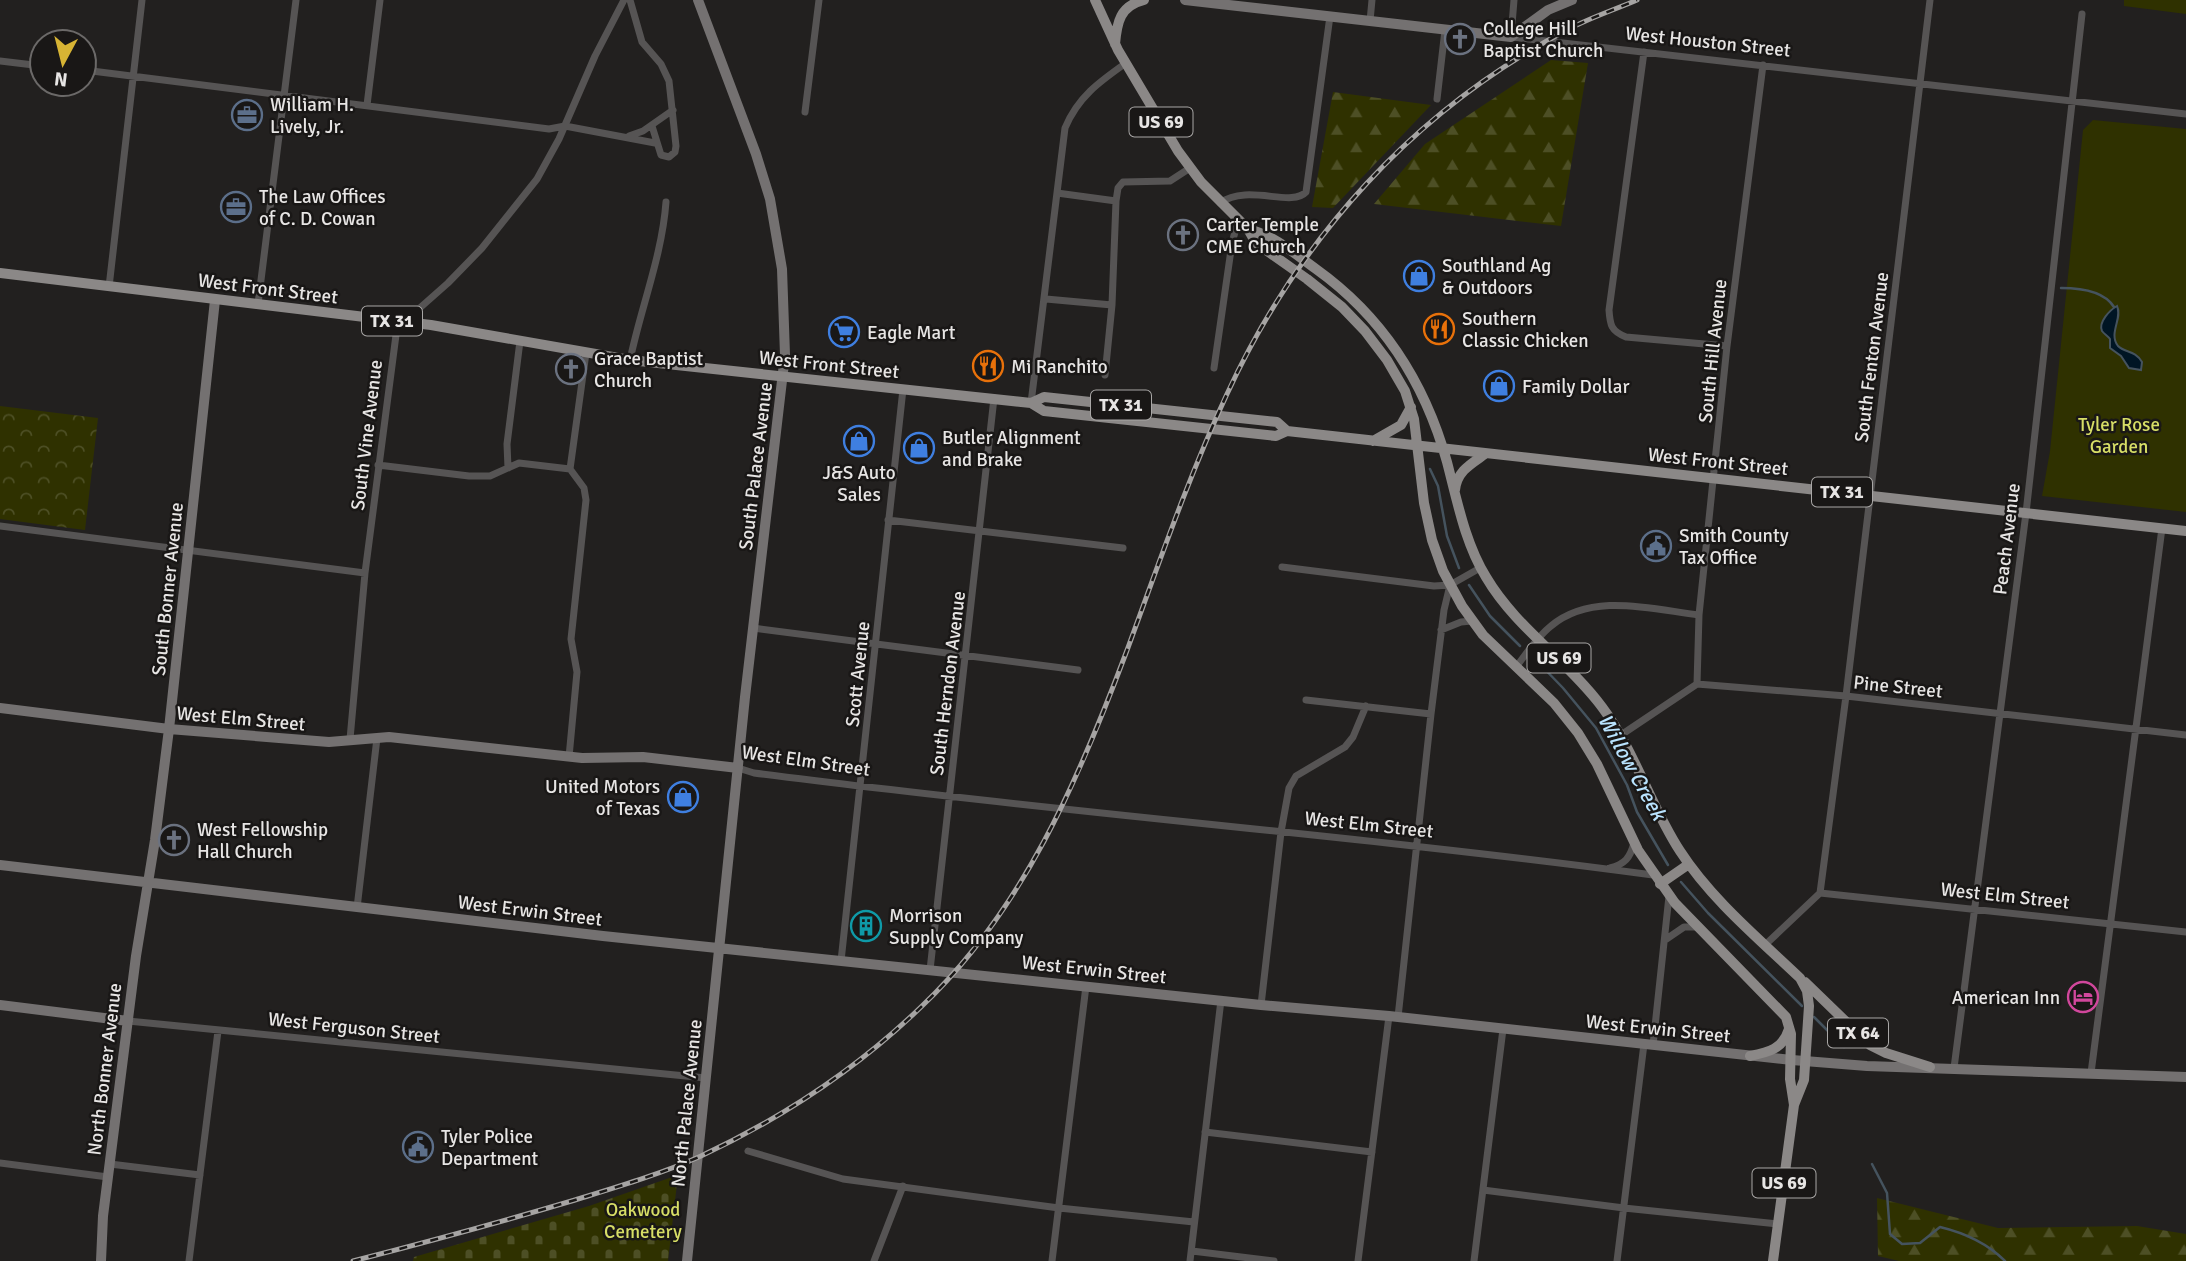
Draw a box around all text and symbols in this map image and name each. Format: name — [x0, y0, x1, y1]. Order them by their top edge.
place label: College Hill Baptist Church — [1483, 17, 1603, 63]
street label: West Houston Street — [1624, 21, 1792, 63]
church icon: College Hill Baptist Church — [1443, 22, 1477, 56]
north arrow — [28, 28, 98, 98]
text: N — [53, 66, 69, 92]
place label: William H. Lively, Jr. — [270, 93, 354, 139]
office icon: William H. Lively, Jr. — [230, 98, 264, 132]
road number: US 69 — [1130, 107, 1192, 136]
place label: The Law Offices of C. D. Cowan — [259, 185, 386, 231]
office icon: The Law Offices of C. D. Cowan — [219, 190, 253, 224]
place label: Carter Temple CME Church — [1206, 213, 1319, 259]
church icon: Carter Temple CME Church — [1166, 218, 1200, 252]
place label: Southland Ag & Outdoors — [1442, 254, 1551, 300]
shop icon: Southland Ag & Outdoors — [1402, 259, 1436, 293]
street label: West Front Street — [197, 269, 340, 310]
street label: South Fenton Avenue — [1850, 271, 1894, 444]
street label: South Hill Avenue — [1694, 278, 1732, 424]
road number: TX 31 — [362, 306, 422, 335]
place label: Southern Classic Chicken — [1462, 307, 1589, 353]
restaurant icon: Southern Classic Chicken — [1422, 312, 1456, 346]
supermarket icon: Eagle Mart — [827, 315, 861, 349]
place label: Eagle Mart — [867, 321, 956, 345]
street label: West Front Street — [758, 346, 900, 384]
place label: Grace Baptist Church — [594, 347, 704, 393]
restaurant icon: Mi Ranchito — [971, 349, 1005, 383]
church icon: Grace Baptist Church — [554, 352, 588, 386]
place label: Mi Ranchito — [1011, 355, 1108, 379]
street label: South Vine Avenue — [346, 358, 388, 512]
shop icon: Family Dollar — [1482, 369, 1516, 403]
place label: Family Dollar — [1522, 375, 1629, 399]
street label: South Palace Avenue — [734, 381, 778, 552]
road number: TX 31 — [1091, 390, 1151, 419]
park label: Tyler Rose Garden — [2078, 413, 2160, 459]
shop icon: J&S Auto Sales — [842, 424, 876, 458]
place label: Butler Alignment and Brake — [942, 426, 1081, 472]
shop icon: Butler Alignment and Brake — [902, 431, 936, 465]
street label: West Front Street — [1647, 443, 1789, 481]
place label: J&S Auto Sales — [822, 461, 896, 507]
road number: TX 31 — [1812, 478, 1872, 506]
street label: Peach Avenue — [1988, 482, 2026, 596]
street label: South Bonner Avenue — [147, 501, 189, 677]
place label: Smith County Tax Office — [1679, 524, 1789, 570]
public building icon: Smith County Tax Office — [1639, 529, 1673, 563]
street label: South Herndon Avenue — [925, 590, 971, 777]
street label: Scott Avenue — [841, 620, 875, 728]
road number: US 69 — [1528, 644, 1590, 672]
street label: Pine Street — [1852, 670, 1944, 704]
street label: West Elm Street — [176, 701, 307, 737]
water label: Willow Creek — [1592, 709, 1673, 827]
street label: West Elm Street — [740, 740, 872, 782]
place label: United Motors of Texas — [545, 775, 660, 821]
shop icon: United Motors of Texas — [666, 780, 700, 814]
street label: West Elm Street — [1303, 806, 1435, 844]
place label: West Fellowship Hall Church — [197, 818, 328, 864]
church icon: West Fellowship Hall Church — [157, 823, 191, 857]
street label: West Elm Street — [1939, 877, 2071, 915]
street label: West Erwin Street — [456, 890, 604, 932]
place label: Morrison Supply Company — [889, 904, 1024, 950]
building icon: Morrison Supply Company — [849, 909, 883, 943]
street label: West Erwin Street — [1020, 950, 1168, 990]
hotel icon: American Inn — [2066, 980, 2100, 1014]
street label: North Bonner Avenue — [83, 982, 127, 1157]
place label: American Inn — [1952, 986, 2060, 1010]
street label: West Ferguson Street — [267, 1007, 441, 1049]
street label: West Erwin Street — [1584, 1009, 1732, 1049]
street label: North Palace Avenue — [666, 1018, 708, 1188]
road number: TX 64 — [1828, 1018, 1888, 1048]
place label: Tyler Police Department — [441, 1125, 539, 1171]
public building icon: Tyler Police Department — [401, 1130, 435, 1164]
road number: US 69 — [1752, 1168, 1816, 1198]
park label: Oakwood Cemetery — [604, 1198, 682, 1244]

